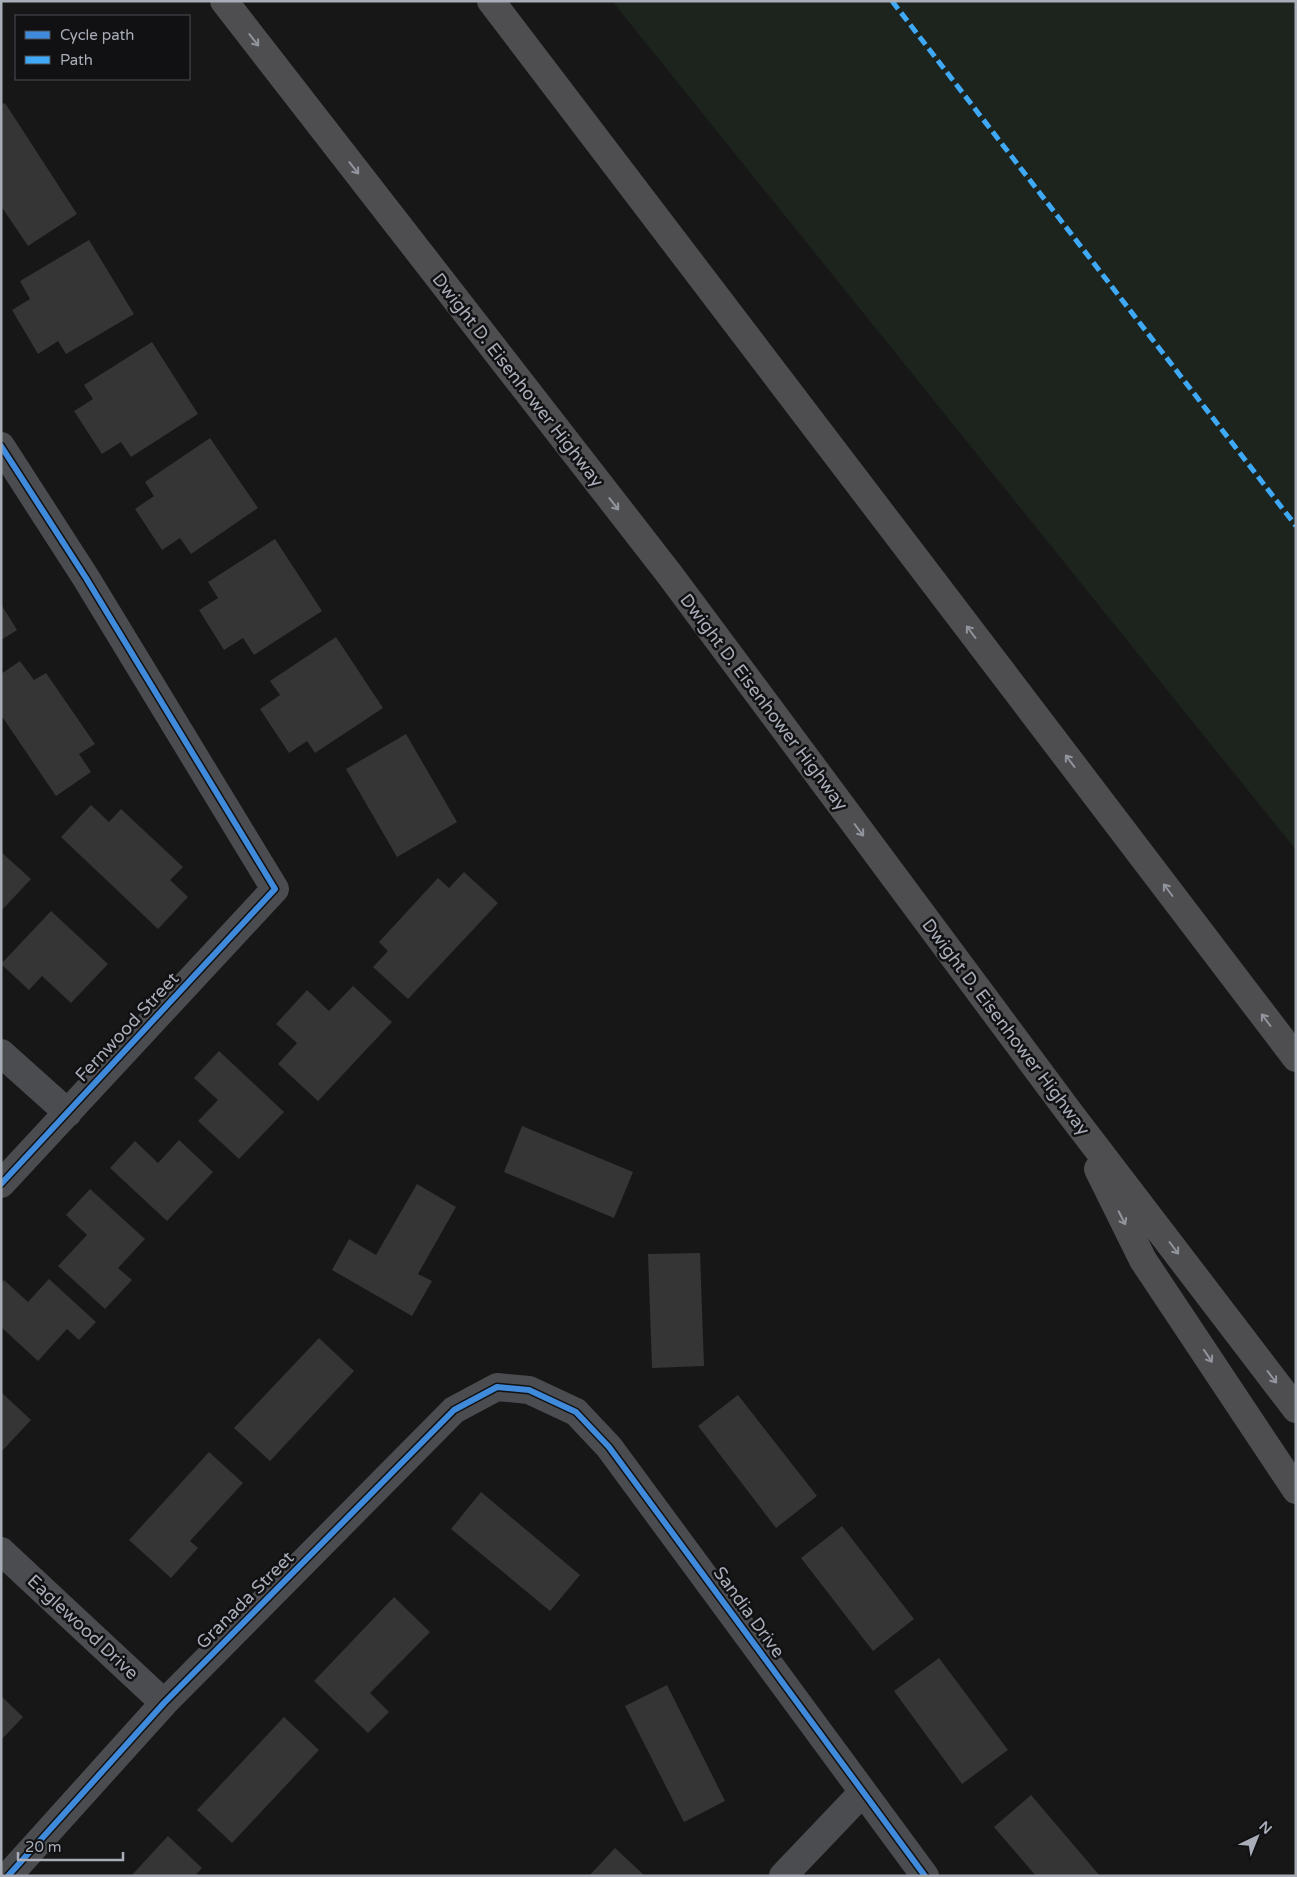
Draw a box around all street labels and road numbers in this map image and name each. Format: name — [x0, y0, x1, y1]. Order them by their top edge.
street label: Dwight D. Eisenhower Highway — [428, 269, 609, 492]
street label: Dwight D. Eisenhower Highway — [675, 589, 853, 815]
street label: Dwight D. Eisenhower Highway — [917, 914, 1095, 1140]
street label: Fernwood Street — [71, 968, 183, 1086]
street label: Granada Street — [192, 1546, 299, 1653]
street label: Sandia Drive — [709, 1562, 789, 1662]
street label: Eaglewood Drive — [23, 1570, 143, 1684]

